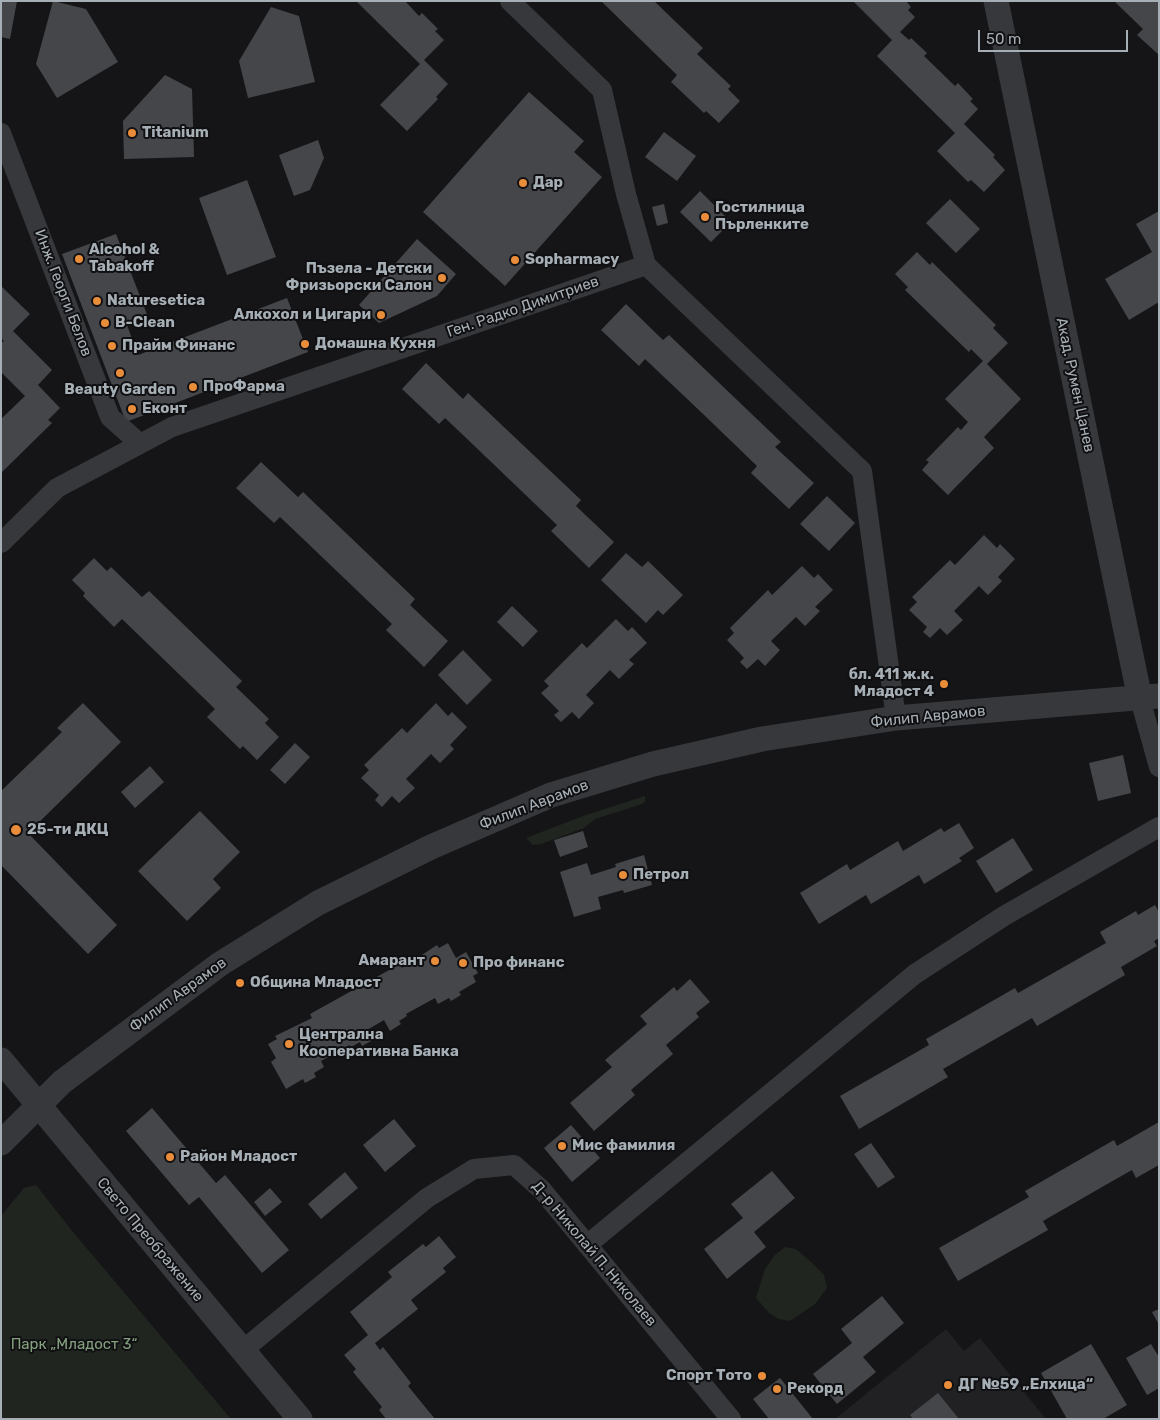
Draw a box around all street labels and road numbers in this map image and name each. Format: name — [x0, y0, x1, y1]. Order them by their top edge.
street label: Инж. Георги Белов — [30, 227, 96, 359]
street label: Ген. Радко Димитриев — [445, 273, 601, 341]
street label: Акад. Румен Цанев — [1052, 316, 1098, 454]
street label: Филип Аврамов — [870, 702, 986, 732]
street label: Филип Аврамов — [477, 776, 591, 834]
street label: Филип Аврамов — [126, 954, 230, 1036]
street label: Свето Преображение — [93, 1174, 207, 1306]
street label: Д-р Николай П. Николаев — [528, 1178, 660, 1330]

